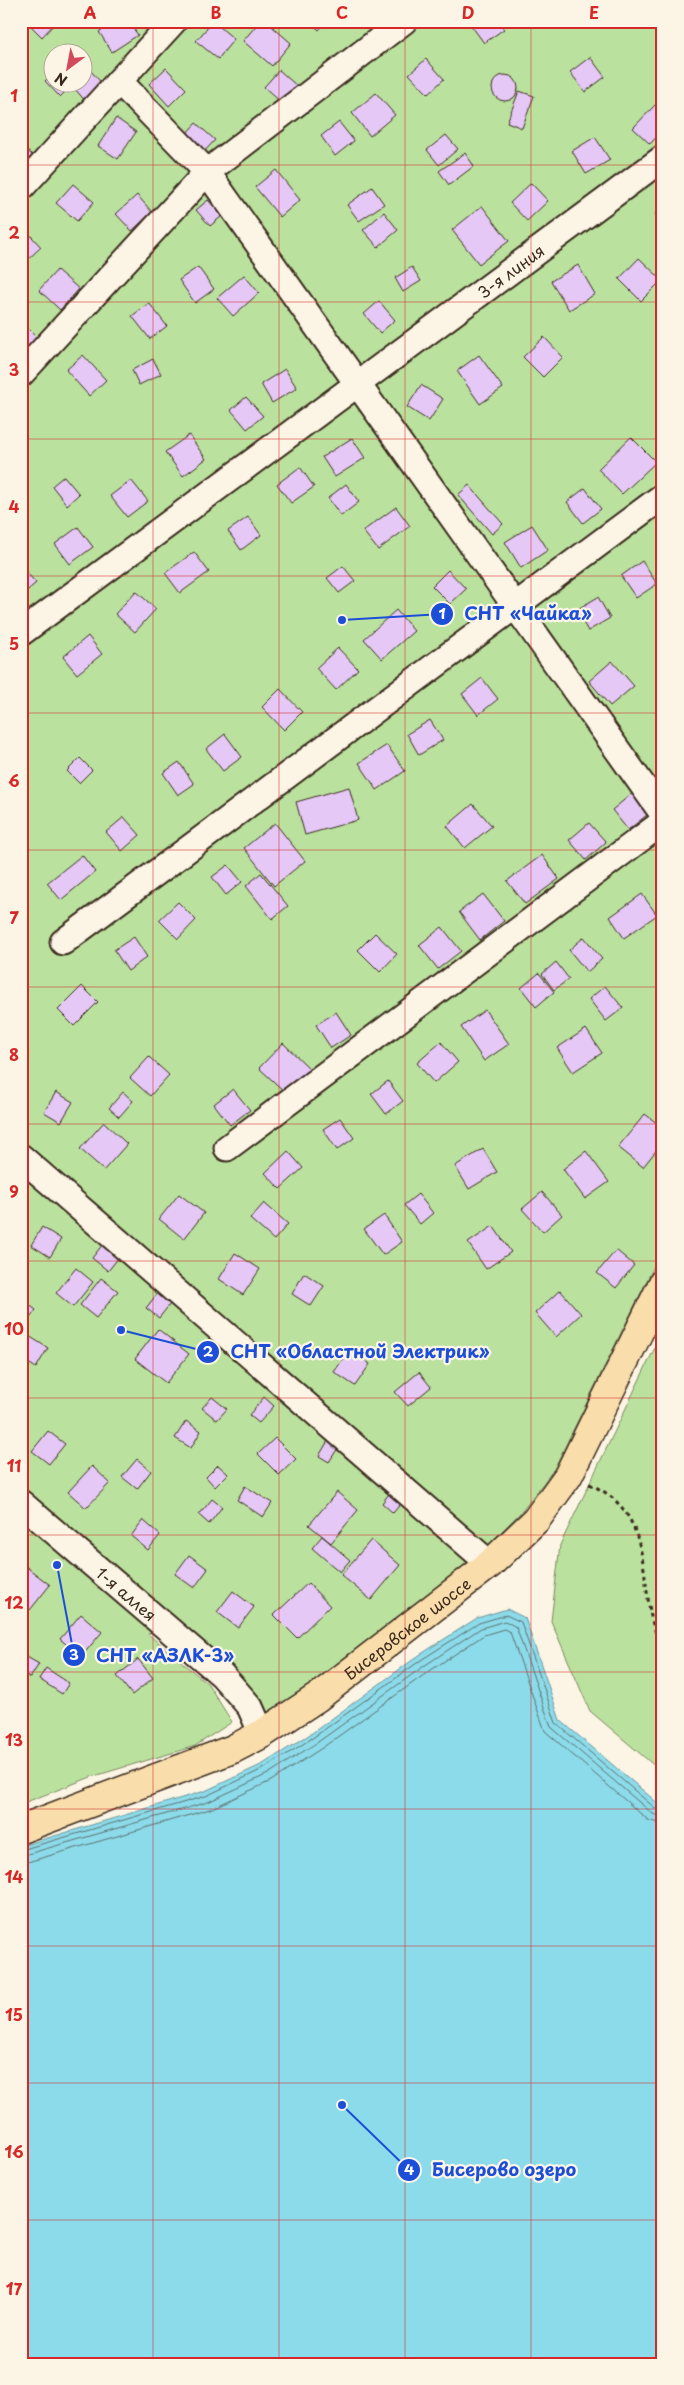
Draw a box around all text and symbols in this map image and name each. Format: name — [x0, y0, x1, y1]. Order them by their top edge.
text: A — [84, 0, 97, 24]
text: B — [211, 0, 222, 24]
text: C — [336, 0, 348, 24]
text: D — [462, 0, 474, 24]
text: E — [589, 0, 599, 24]
north arrow — [42, 42, 92, 92]
text: N — [51, 68, 71, 91]
text: 1 — [10, 83, 18, 107]
text: 2 — [8, 220, 20, 244]
street label: 3-я линия — [472, 238, 549, 304]
text: 3 — [9, 357, 19, 381]
text: 4 — [9, 494, 20, 518]
callout: СНТ «Чайка» — [429, 597, 602, 630]
text: СНТ «Чайка» — [464, 599, 592, 626]
text: 1 — [438, 601, 446, 624]
text: 5 — [9, 631, 19, 655]
text: 6 — [8, 768, 20, 792]
text: 7 — [9, 905, 19, 929]
text: 8 — [9, 1042, 19, 1066]
text: 9 — [9, 1179, 19, 1203]
text: 10 — [4, 1316, 24, 1340]
callout: СНТ «Областной Электрик» — [196, 1336, 500, 1369]
text: СНТ «Областной Электрик» — [230, 1337, 490, 1364]
text: 2 — [203, 1339, 214, 1362]
text: 11 — [7, 1453, 21, 1477]
street label: 1-я аллея — [91, 1561, 162, 1626]
street label: Бисеровское шоссе — [339, 1571, 476, 1685]
text: 12 — [5, 1590, 23, 1614]
callout: СНТ «АЗЛК-3» — [61, 1639, 244, 1672]
text: СНТ «АЗЛК-3» — [96, 1641, 234, 1668]
text: 3 — [69, 1642, 79, 1665]
text: 13 — [5, 1727, 23, 1751]
text: 14 — [5, 1864, 23, 1888]
text: 15 — [5, 2002, 23, 2026]
text: 16 — [5, 2139, 23, 2163]
callout: Бисерово озеро — [396, 2153, 586, 2186]
text: Бисерово озеро — [432, 2155, 577, 2182]
text: 4 — [404, 2157, 414, 2180]
text: 17 — [6, 2276, 23, 2300]

